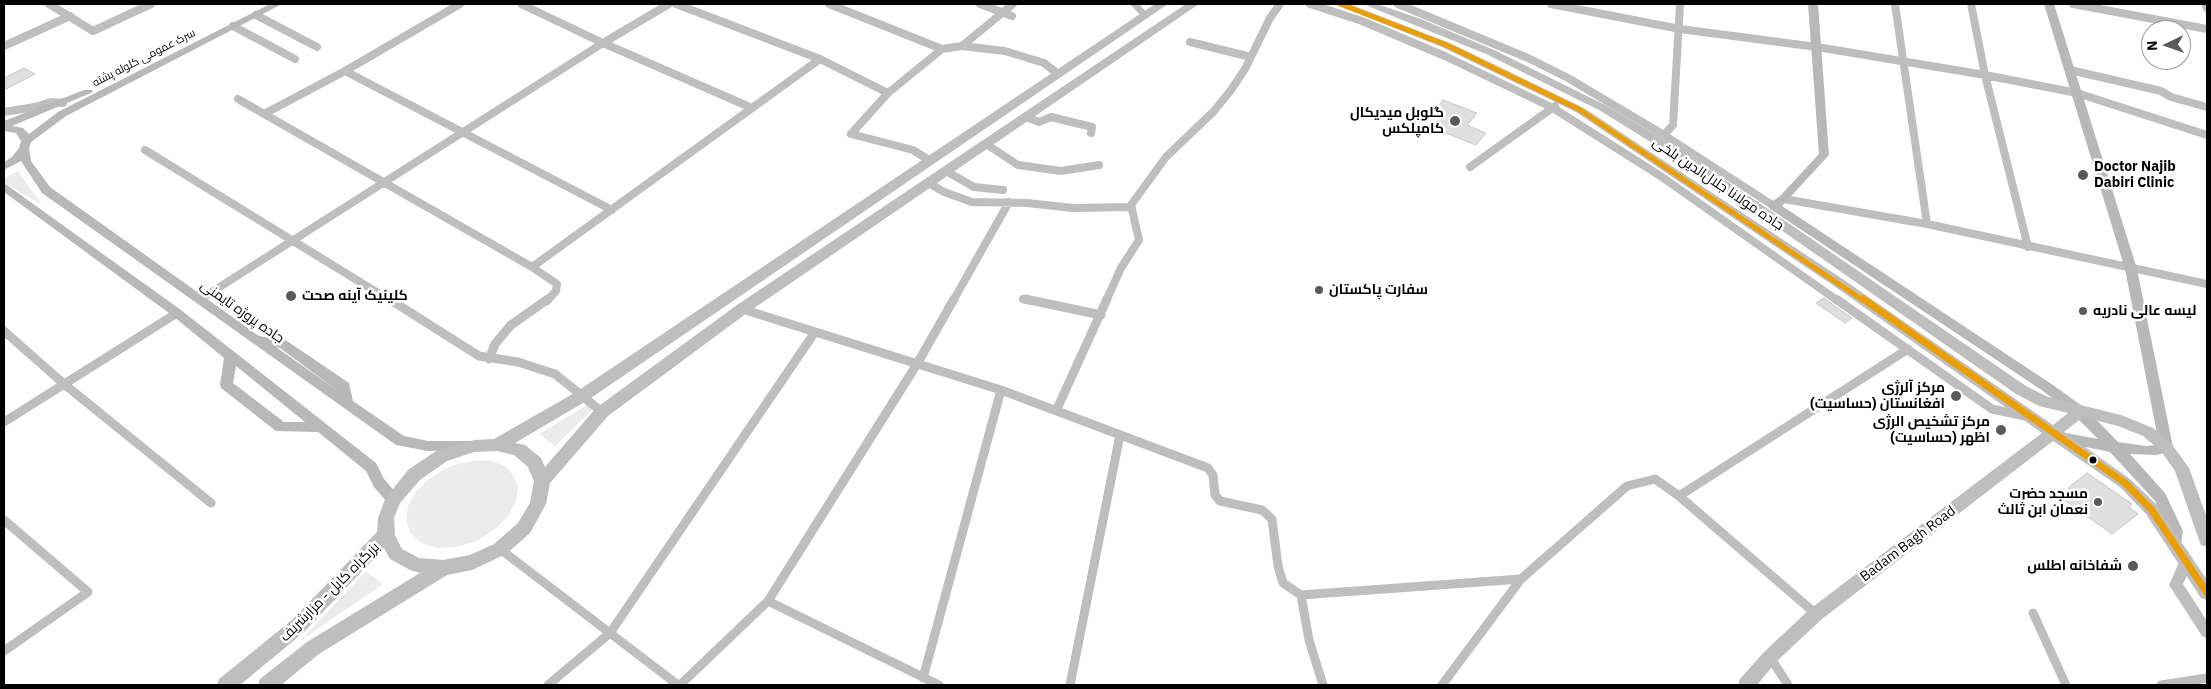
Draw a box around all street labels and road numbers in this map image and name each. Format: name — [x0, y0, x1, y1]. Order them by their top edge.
street label: سرک عمومی کلوله پشته — [90, 26, 198, 90]
street label: جاده مولانا جلال‌الدین بلخی — [1649, 134, 1787, 234]
street label: جاده پروژه تایمنی — [197, 277, 287, 347]
street label: Badam Bagh Road — [1857, 503, 1959, 585]
street label: بزرگراه کابل - مزارشریف — [277, 539, 383, 645]

